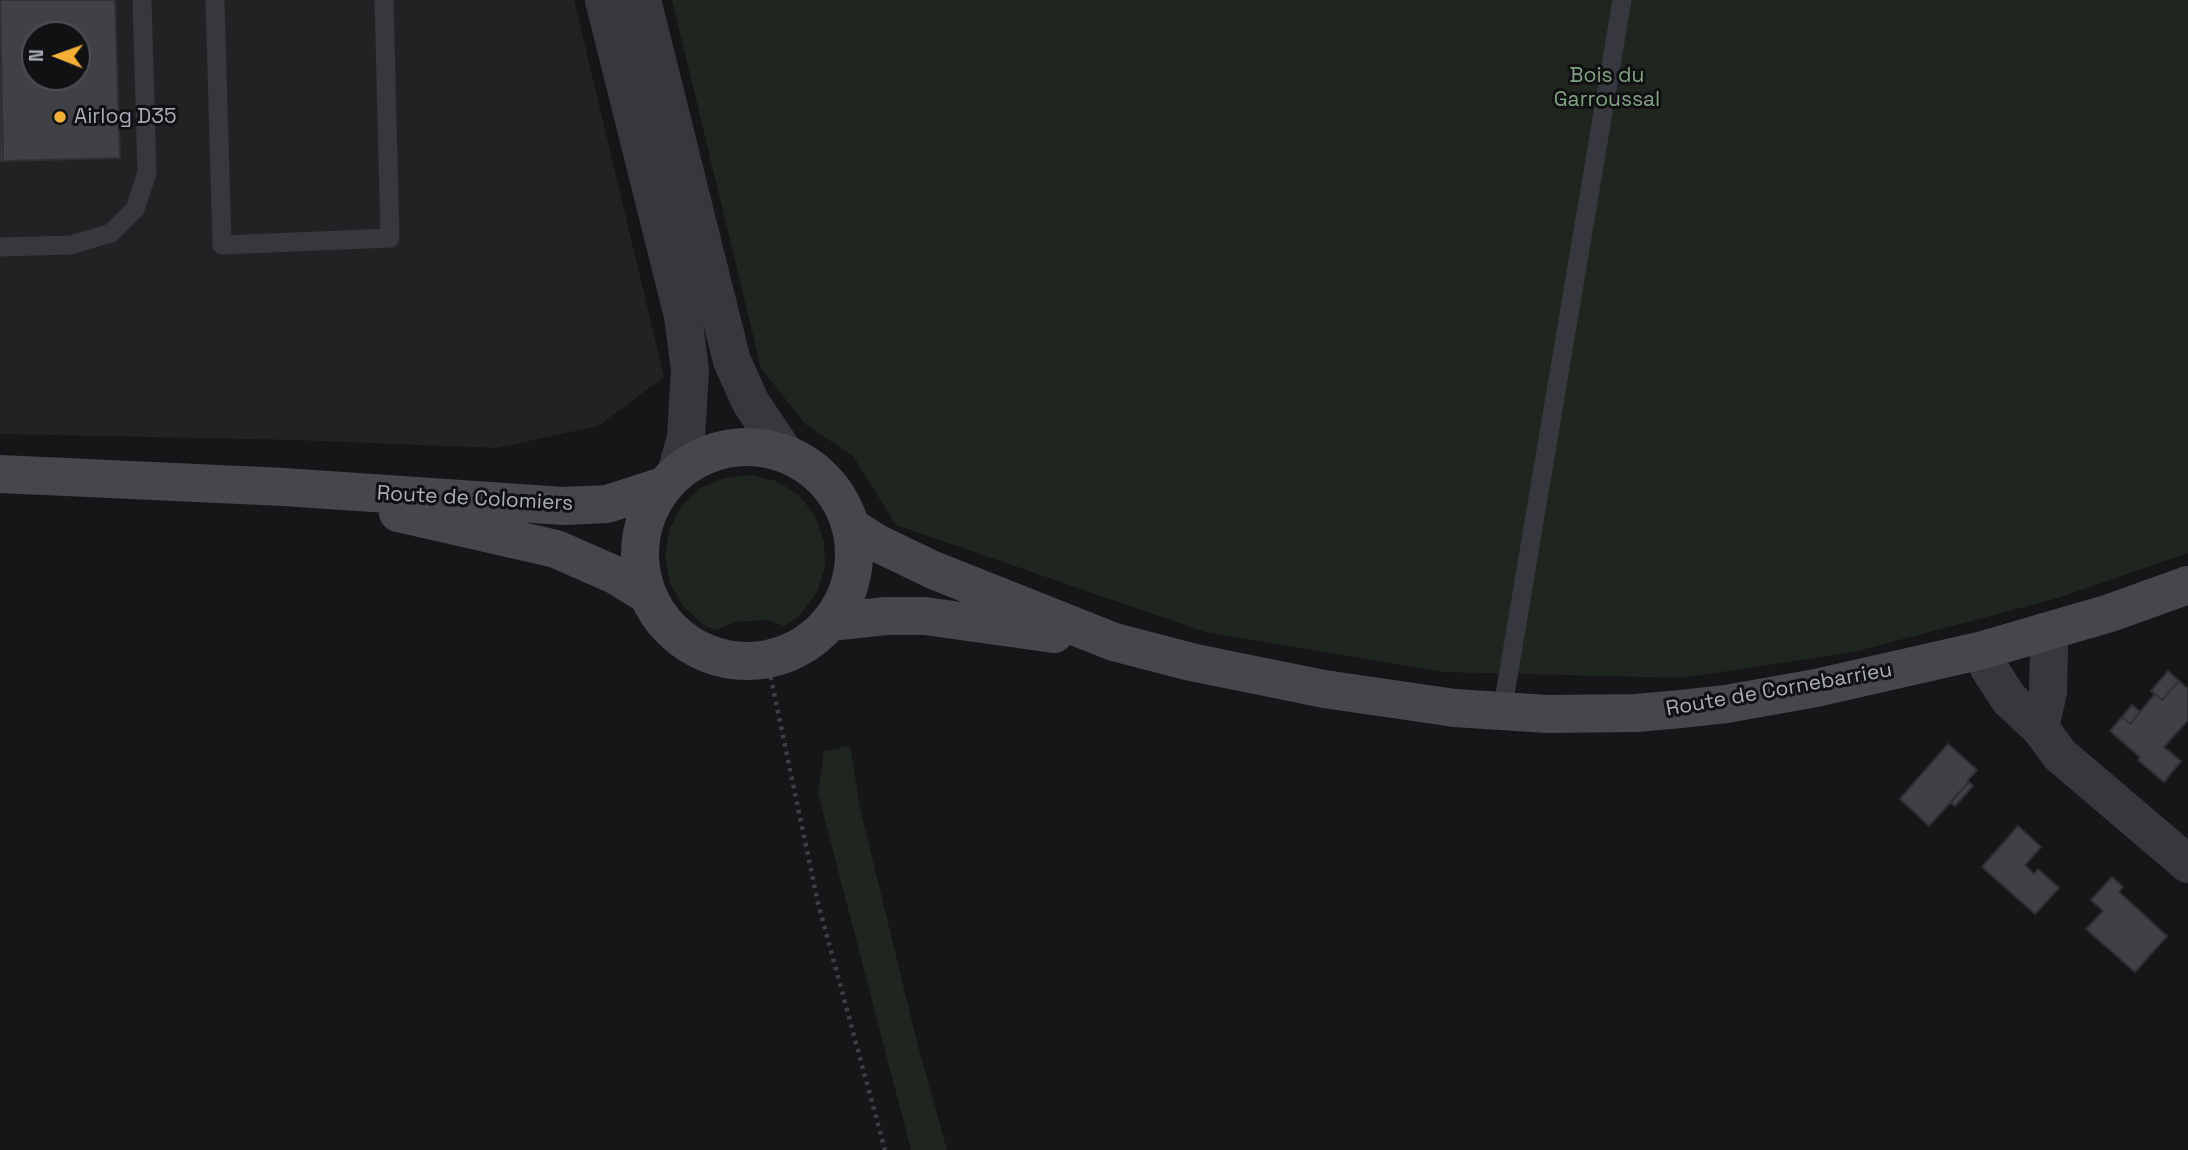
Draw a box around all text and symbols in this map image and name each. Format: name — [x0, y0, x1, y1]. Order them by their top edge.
north arrow — [21, 21, 91, 91]
text: N — [24, 49, 49, 62]
park label: Bois du Garroussal — [1554, 63, 1660, 113]
place label: Airlog D35 — [74, 104, 176, 130]
marker: Airlog D35 — [52, 109, 68, 125]
street label: Route de Colomiers — [376, 481, 574, 517]
street label: Route de Cornebarrieu — [1664, 658, 1894, 722]

